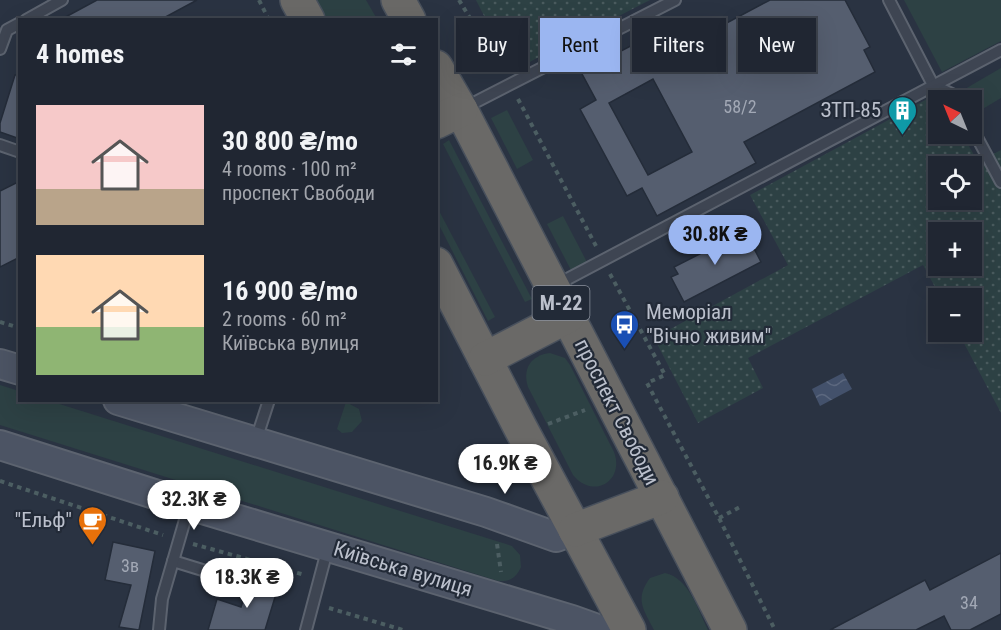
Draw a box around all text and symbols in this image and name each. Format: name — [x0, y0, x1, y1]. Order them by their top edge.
chip: Buy — [456, 18, 528, 72]
chip: Rent — [540, 18, 620, 72]
chip: Filters — [632, 18, 726, 72]
chip: New — [738, 18, 816, 72]
icon: filters — [387, 38, 420, 71]
text: 4 homes — [36, 39, 124, 69]
north arrow — [928, 90, 982, 144]
map controls — [928, 90, 982, 342]
building icon: ЗТП-85 — [886, 94, 918, 136]
house number: 58/2 — [723, 96, 757, 117]
place label: ЗТП-85 — [820, 98, 881, 122]
text: 30 800 ₴/mo — [222, 126, 358, 156]
icon: home — [84, 129, 156, 201]
button: locate — [928, 156, 982, 210]
text: 4 rooms · 100 m² — [222, 157, 357, 181]
text: проспект Свободи — [222, 181, 375, 205]
pin: 30.8K ₴ — [660, 215, 770, 266]
text: 30.8K ₴ — [682, 222, 748, 246]
button: + — [928, 222, 982, 276]
text: 16 900 ₴/mo — [222, 276, 358, 306]
icon: home — [84, 279, 156, 351]
road number: М-22 — [532, 286, 590, 320]
button: − — [928, 288, 982, 342]
place label: Меморіал "Вічно живим" — [646, 300, 771, 348]
text: 2 rooms · 60 m² — [222, 307, 347, 331]
bus stop icon: Меморіал "Вічно живим" — [609, 308, 641, 350]
text: Київська вулиця — [222, 331, 359, 355]
street label: проспект Свободи — [570, 335, 664, 489]
pin: 16.9K ₴ — [450, 444, 560, 495]
text: 16.9K ₴ — [472, 451, 538, 475]
pin: 32.3K ₴ — [139, 480, 249, 531]
text: 32.3K ₴ — [161, 487, 227, 511]
cafe icon: "Ельф" — [77, 504, 109, 546]
place label: "Ельф" — [14, 508, 72, 532]
street label: Київська вулиця — [331, 536, 475, 602]
house number: 3в — [121, 555, 139, 576]
pin: 18.3K ₴ — [192, 558, 302, 609]
text: 18.3K ₴ — [214, 565, 280, 589]
house number: 34 — [960, 592, 978, 613]

